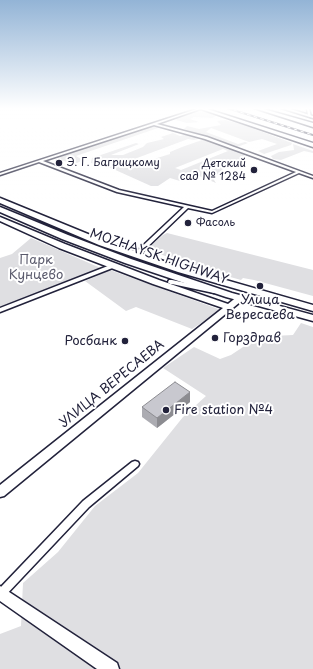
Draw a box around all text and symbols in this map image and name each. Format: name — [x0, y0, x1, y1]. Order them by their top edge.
place label: Э. Г. Багрицкому — [67, 156, 160, 170]
place label: Детский сад № 1284 — [180, 157, 246, 183]
marker: Э. Г. Багрицкому — [54, 158, 64, 168]
marker: Детский сад № 1284 — [249, 165, 259, 175]
place label: Фасоль — [196, 216, 235, 230]
marker: Фасоль — [183, 218, 193, 228]
street label: MOZHAYSK HIGHWAY — [88, 226, 230, 288]
park label: Парк Кунцево — [9, 252, 63, 283]
marker: Улица Вересаева — [255, 281, 265, 291]
place label: Улица Вересаева — [225, 292, 295, 323]
place label: Горздрав — [223, 330, 281, 346]
place label: Росбанк — [64, 333, 117, 349]
marker: Горздрав — [210, 333, 220, 343]
marker: Росбанк — [120, 336, 130, 346]
street label: УЛИЦА ВЕРЕСАЕВА — [56, 337, 168, 431]
place label: Fire station №4 — [174, 402, 273, 418]
marker: Fire station №4 — [161, 405, 171, 415]

